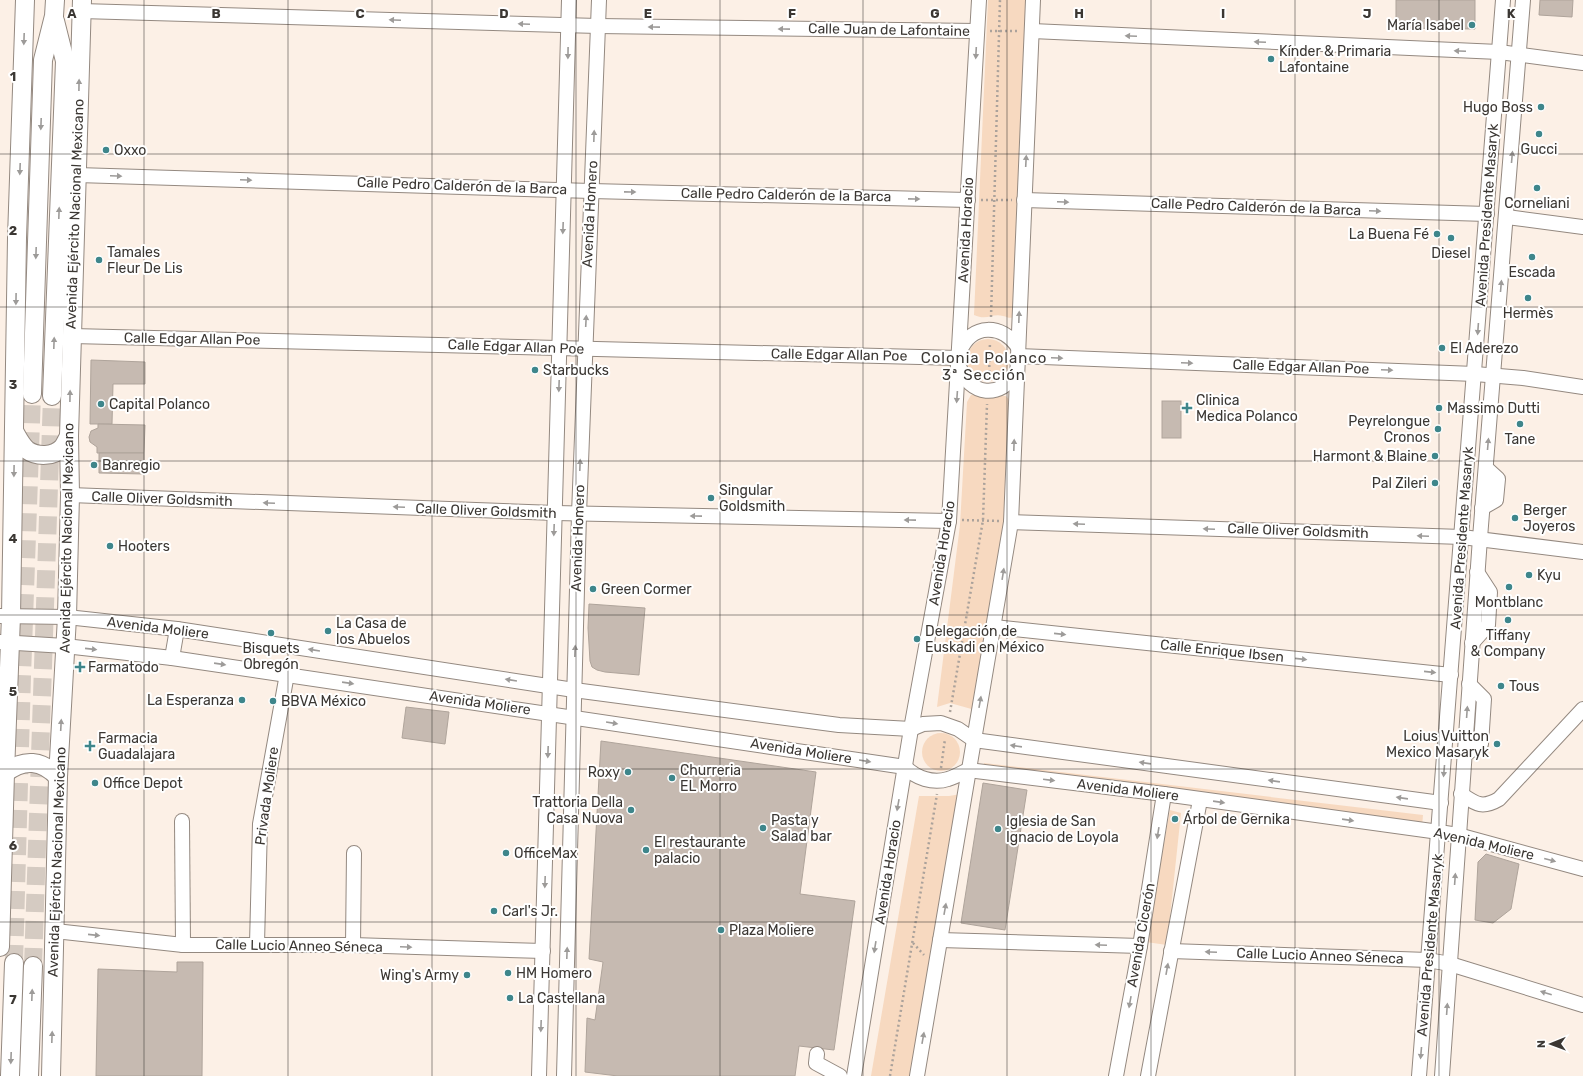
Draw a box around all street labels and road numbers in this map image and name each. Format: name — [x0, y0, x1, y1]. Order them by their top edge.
street label: Calle Juan de Lafontaine — [808, 20, 970, 40]
street label: Avenida Ejército Nacional Mexicano — [62, 99, 88, 329]
street label: Avenida Presidente Masaryk — [1472, 122, 1502, 307]
street label: Avenida Homero — [579, 160, 601, 268]
street label: Calle Pedro Calderón de la Barca — [357, 174, 567, 198]
street label: Avenida Horacio — [955, 177, 977, 283]
street label: Calle Pedro Calderón de la Barca — [681, 185, 891, 205]
street label: Calle Pedro Calderón de la Barca — [1151, 195, 1361, 219]
street label: Calle Edgar Allan Poe — [124, 329, 261, 349]
street label: Calle Edgar Allan Poe — [447, 336, 585, 358]
street label: Calle Edgar Allan Poe — [771, 345, 908, 365]
street label: Calle Edgar Allan Poe — [1232, 356, 1370, 378]
street label: Avenida Ejército Nacional Mexicano — [56, 423, 78, 653]
street label: Avenida Presidente Masaryk — [1447, 445, 1477, 630]
street label: Avenida Homero — [568, 484, 588, 592]
street label: Calle Oliver Goldsmith — [91, 488, 233, 510]
street label: Avenida Horacio — [925, 499, 959, 607]
street label: Calle Oliver Goldsmith — [415, 500, 557, 522]
street label: Calle Oliver Goldsmith — [1227, 520, 1369, 542]
street label: Avenida Moliere — [106, 613, 210, 643]
street label: Calle Enrique Ibsen — [1159, 636, 1285, 666]
street label: Avenida Moliere — [428, 687, 532, 719]
street label: Avenida Moliere — [749, 735, 853, 767]
street label: Privada Moliere — [252, 746, 282, 846]
street label: Avenida Ejército Nacional Mexicano — [44, 747, 70, 977]
street label: Avenida Moliere — [1076, 775, 1180, 805]
street label: Avenida Horacio — [871, 818, 905, 926]
street label: Avenida Moliere — [1432, 824, 1536, 864]
street label: Avenida Presidente Masaryk — [1414, 852, 1447, 1037]
street label: Avenida Cicerón — [1123, 882, 1159, 988]
street label: Calle Lucio Anneo Séneca — [215, 936, 383, 956]
street label: Calle Lucio Anneo Séneca — [1236, 945, 1404, 967]

